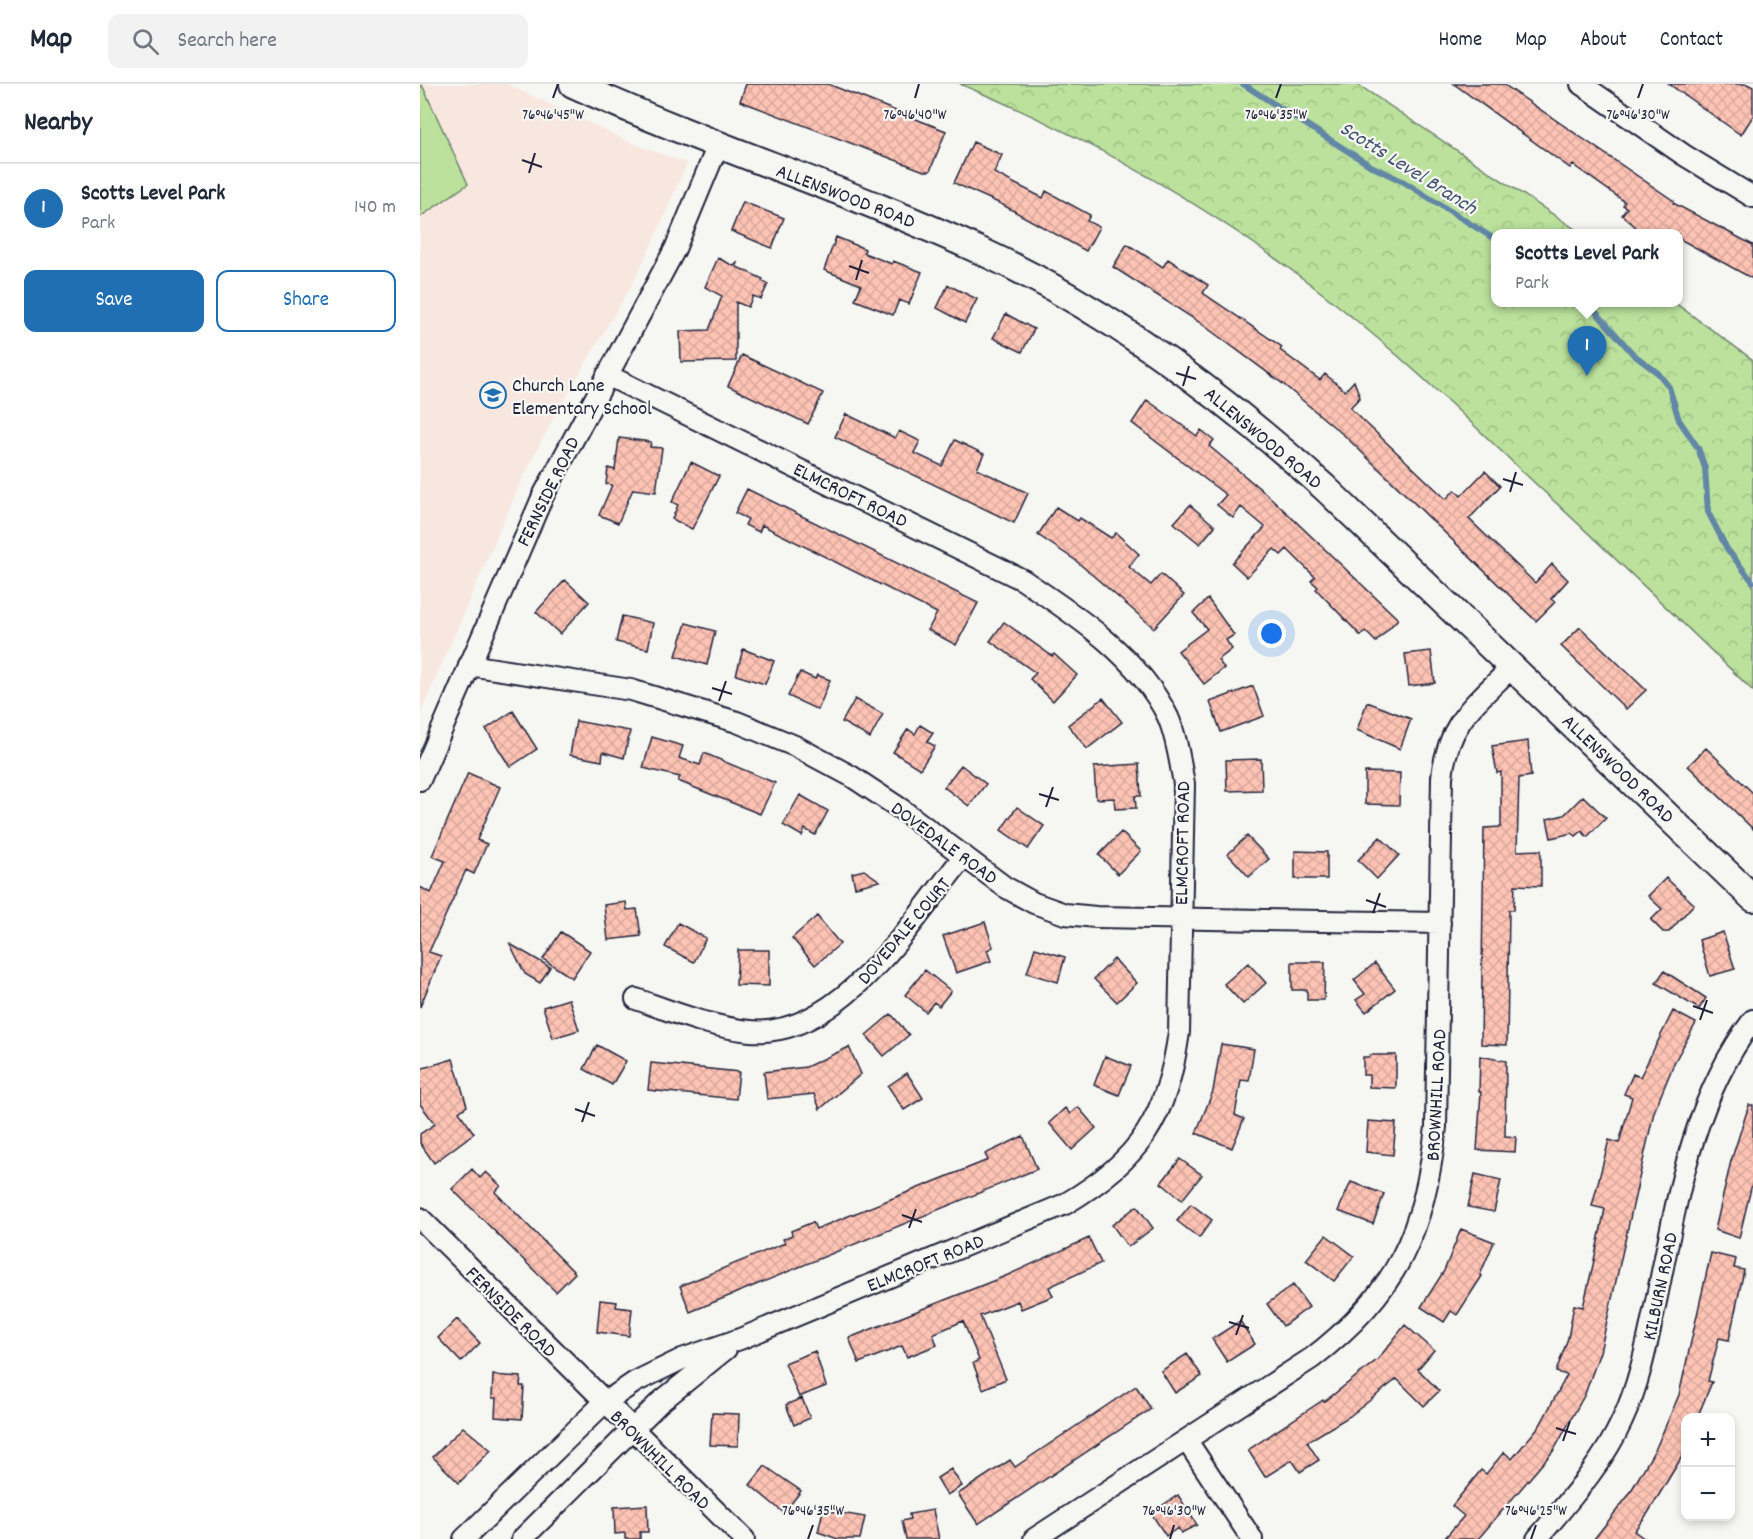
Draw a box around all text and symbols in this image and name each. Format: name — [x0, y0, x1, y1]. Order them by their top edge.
search box — [108, 14, 528, 68]
text: Map — [30, 21, 72, 61]
icon: search — [129, 25, 162, 58]
text: Search here — [177, 26, 277, 57]
text: Home — [1438, 26, 1482, 56]
text: Map — [1515, 26, 1547, 56]
text: About — [1580, 26, 1627, 56]
text: Contact — [1660, 26, 1723, 56]
text: Nearby — [24, 105, 92, 142]
text: 76°46'45"W — [522, 105, 584, 127]
text: 76°46'40"W — [884, 105, 947, 127]
text: 76°46'35"W — [1245, 105, 1307, 127]
text: 76°46'30"W — [1606, 105, 1670, 127]
water label: Scotts Level Branch — [1333, 115, 1483, 225]
street label: ALLENSWOOD ROAD — [771, 158, 919, 237]
text: Scotts Level Park — [81, 179, 225, 210]
text: 1 — [41, 194, 46, 222]
text: 140 m — [354, 194, 396, 222]
text: Park — [81, 210, 115, 238]
popup — [1491, 229, 1683, 307]
text: Scotts Level Park — [1515, 239, 1659, 270]
button: Save — [24, 270, 204, 332]
button: Share — [216, 270, 396, 332]
text: Park — [1515, 270, 1549, 298]
pin: 1 — [1568, 326, 1606, 376]
place label: Church Lane Elementary School — [512, 373, 652, 424]
school or university icon: Church Lane Elementary School — [478, 380, 508, 410]
street label: ALLENSWOOD ROAD — [1197, 381, 1327, 497]
street label: FERNSIDE ROAD — [511, 433, 588, 552]
street label: ELMCROFT ROAD — [788, 457, 912, 536]
your location — [1257, 619, 1286, 648]
street label: ALLENSWOOD ROAD — [1554, 709, 1679, 831]
street label: ELMCROFT ROAD — [1169, 781, 1199, 905]
street label: DOVEDALE ROAD — [884, 796, 1002, 893]
street label: DOVEDALE COURT — [852, 872, 959, 992]
street label: BROWNHILL ROAD — [1421, 1029, 1455, 1162]
street label: ELMCROFT ROAD — [863, 1229, 989, 1301]
street label: KILBURN ROAD — [1637, 1230, 1687, 1343]
street label: FERNSIDE ROAD — [458, 1261, 562, 1365]
street label: BROWNHILL ROAD — [602, 1405, 715, 1518]
map controls — [1681, 1413, 1735, 1521]
button: + — [1681, 1413, 1735, 1467]
button: − — [1681, 1467, 1735, 1521]
text: 76°46'35"W — [782, 1501, 844, 1523]
text: 76°46'30"W — [1142, 1501, 1206, 1523]
text: 76°46'25"W — [1505, 1501, 1567, 1523]

